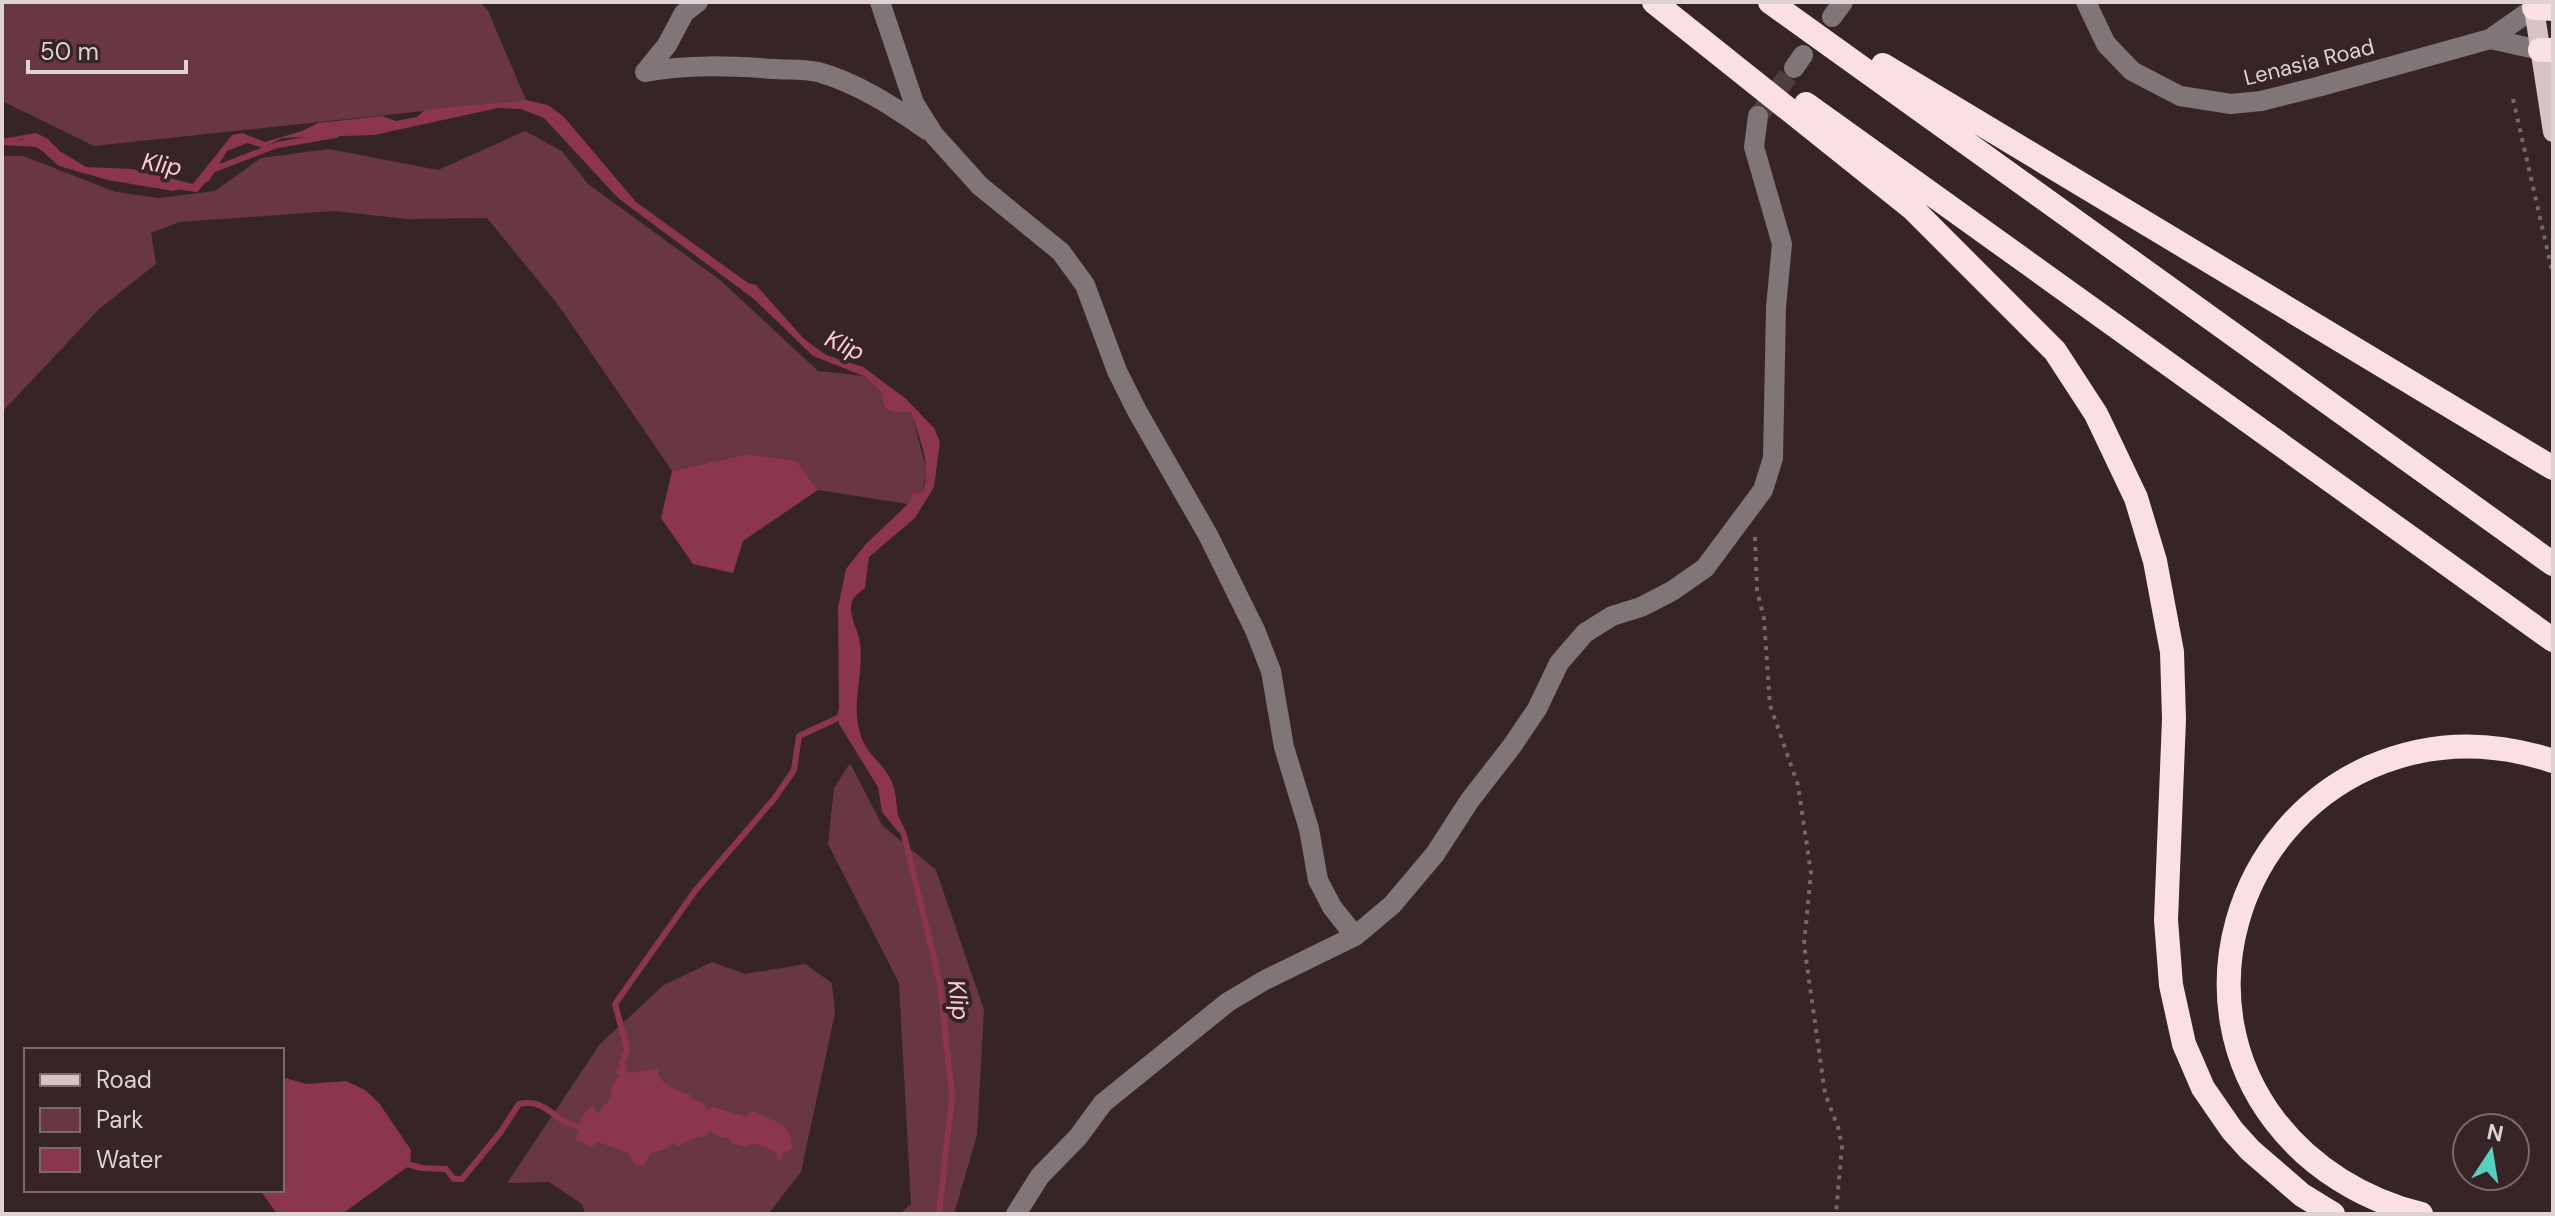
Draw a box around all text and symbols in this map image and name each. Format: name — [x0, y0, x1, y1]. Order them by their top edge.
scale bar — [28, 24, 186, 74]
street label: Lenasia Road — [2241, 32, 2377, 92]
text: 50 m — [40, 36, 99, 67]
water label: Klip — [140, 145, 184, 183]
water label: Klip — [820, 322, 870, 368]
water label: Klip — [941, 978, 977, 1022]
legend — [24, 1048, 284, 1192]
text: Road — [96, 1064, 152, 1095]
text: Park — [96, 1104, 143, 1135]
north arrow — [2451, 1112, 2531, 1192]
text: N — [2484, 1117, 2506, 1149]
text: Water — [96, 1144, 162, 1175]

